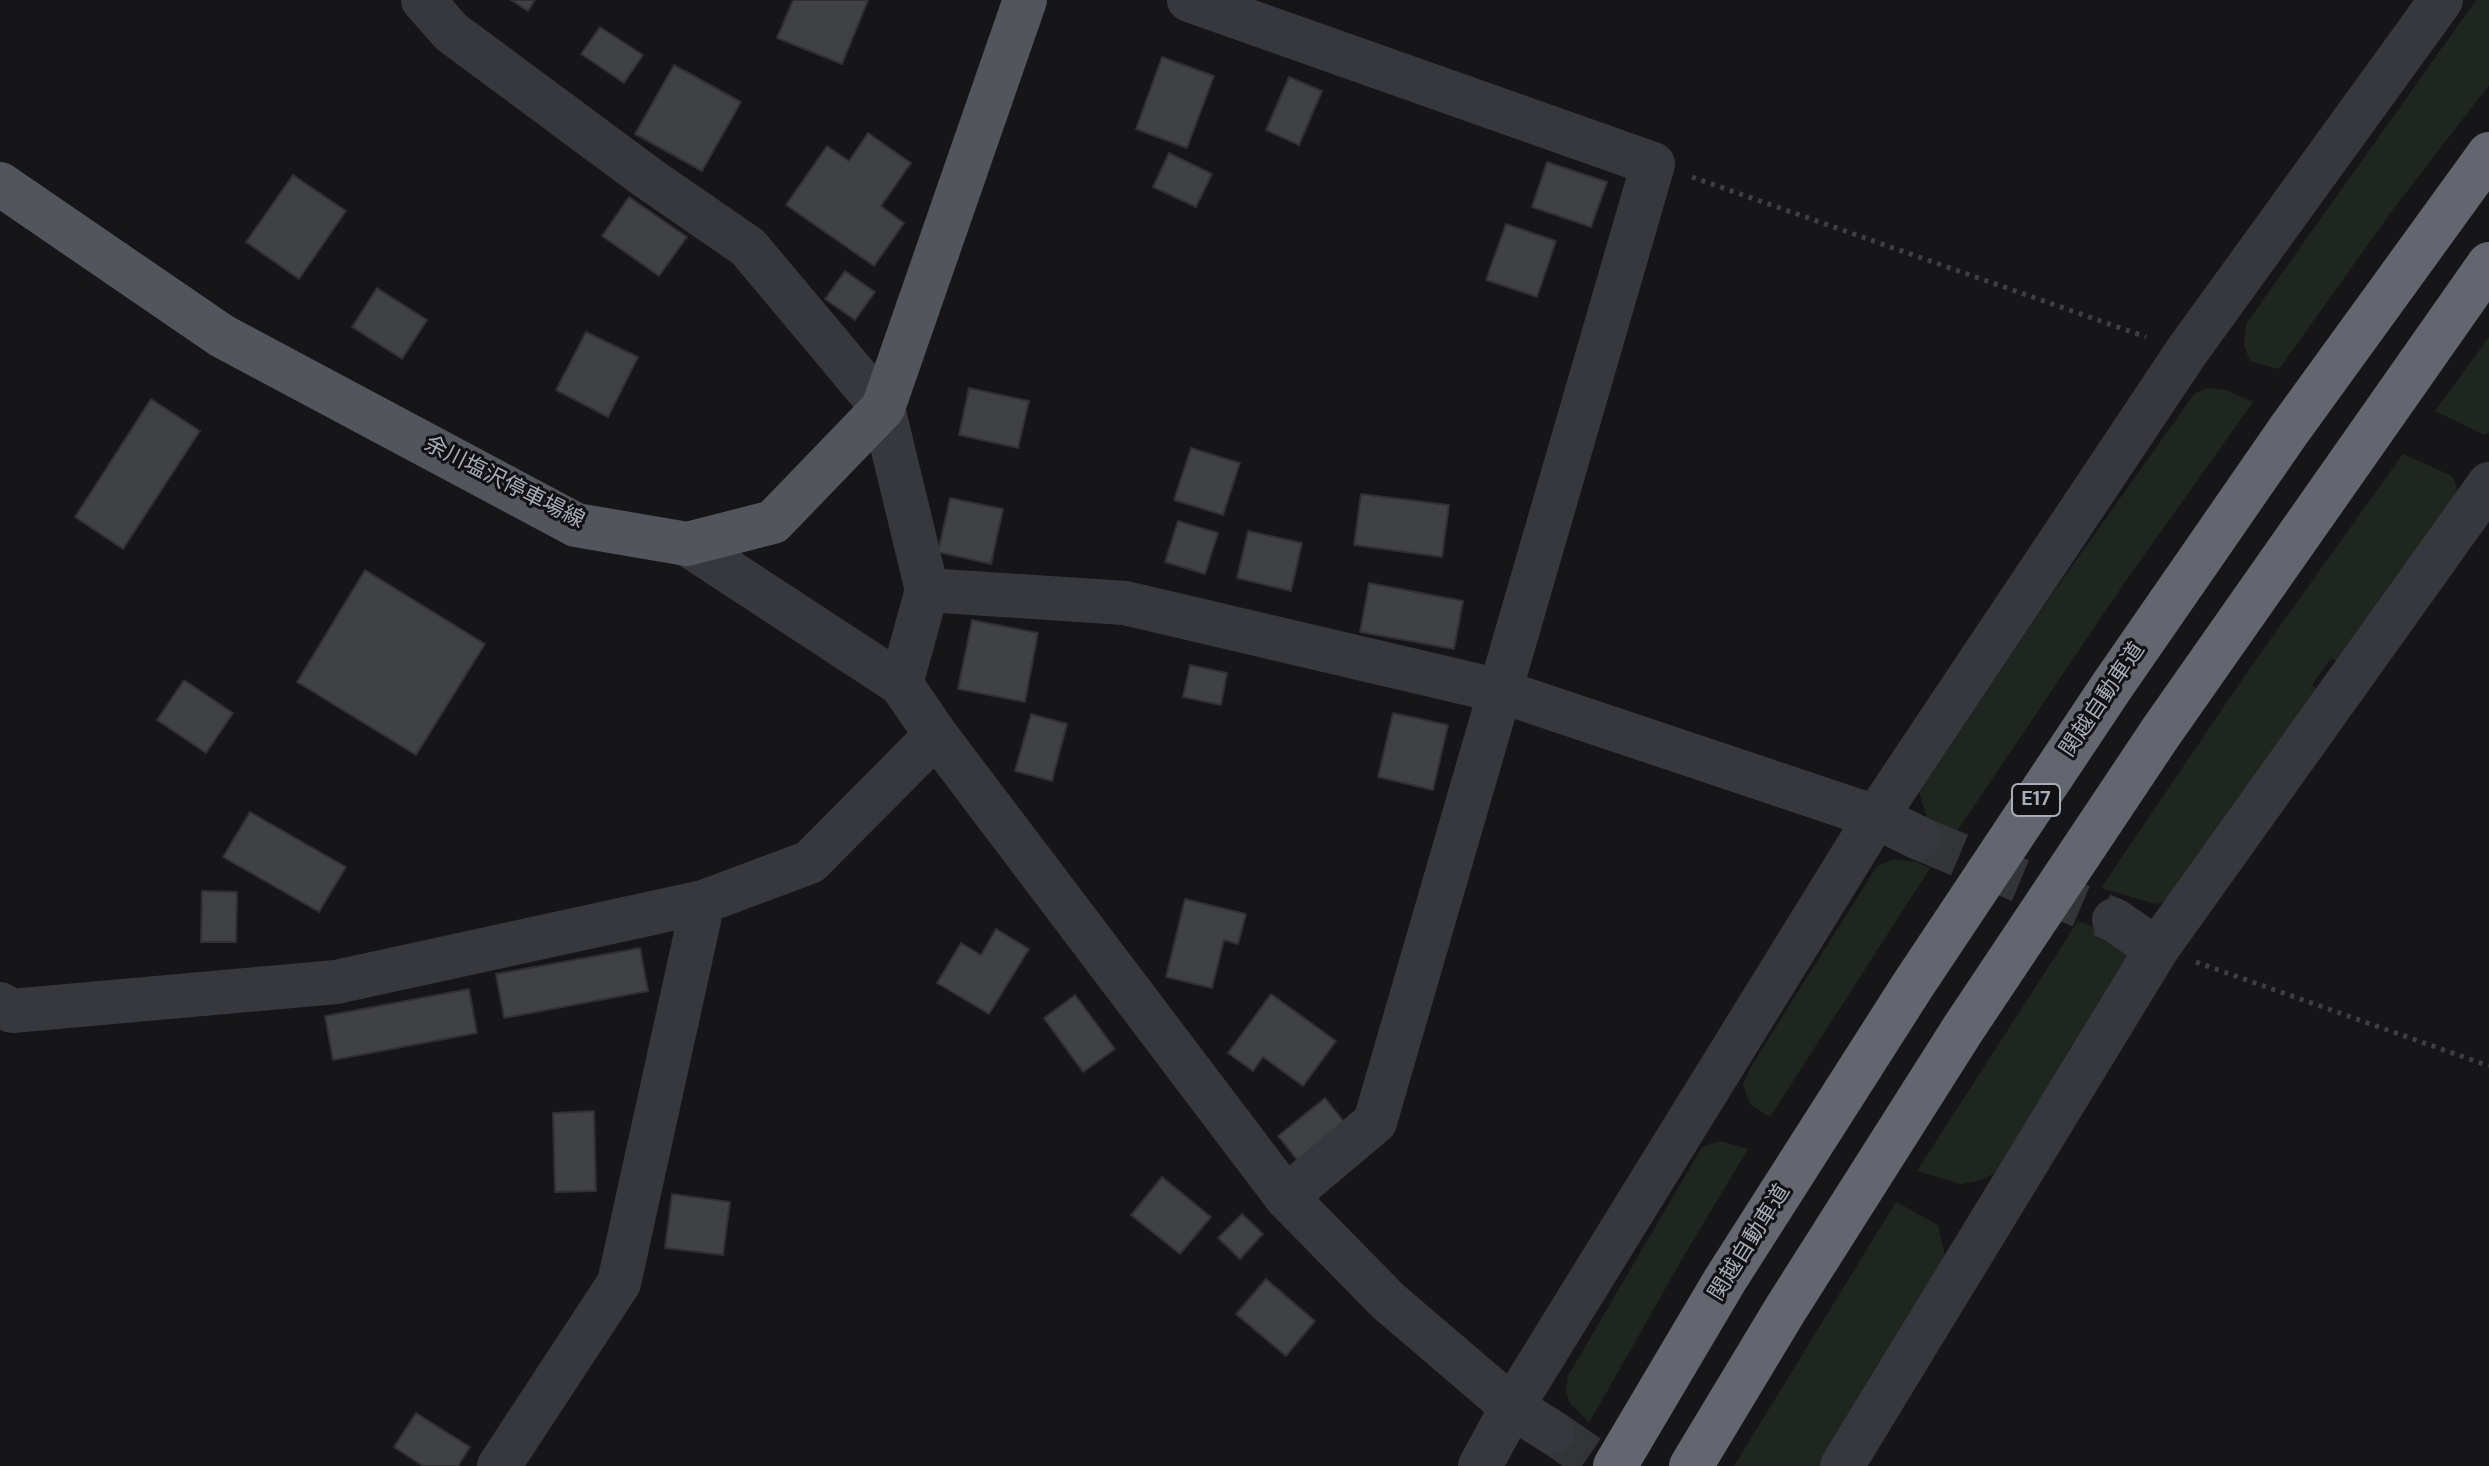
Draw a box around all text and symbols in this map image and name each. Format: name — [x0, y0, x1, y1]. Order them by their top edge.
street label: 余川塩沢停車場線 — [420, 431, 588, 535]
street label: 関越自動車道 — [2055, 638, 2151, 762]
road number: E17 — [2012, 784, 2060, 816]
street label: 関越自動車道 — [1704, 1180, 1796, 1306]

